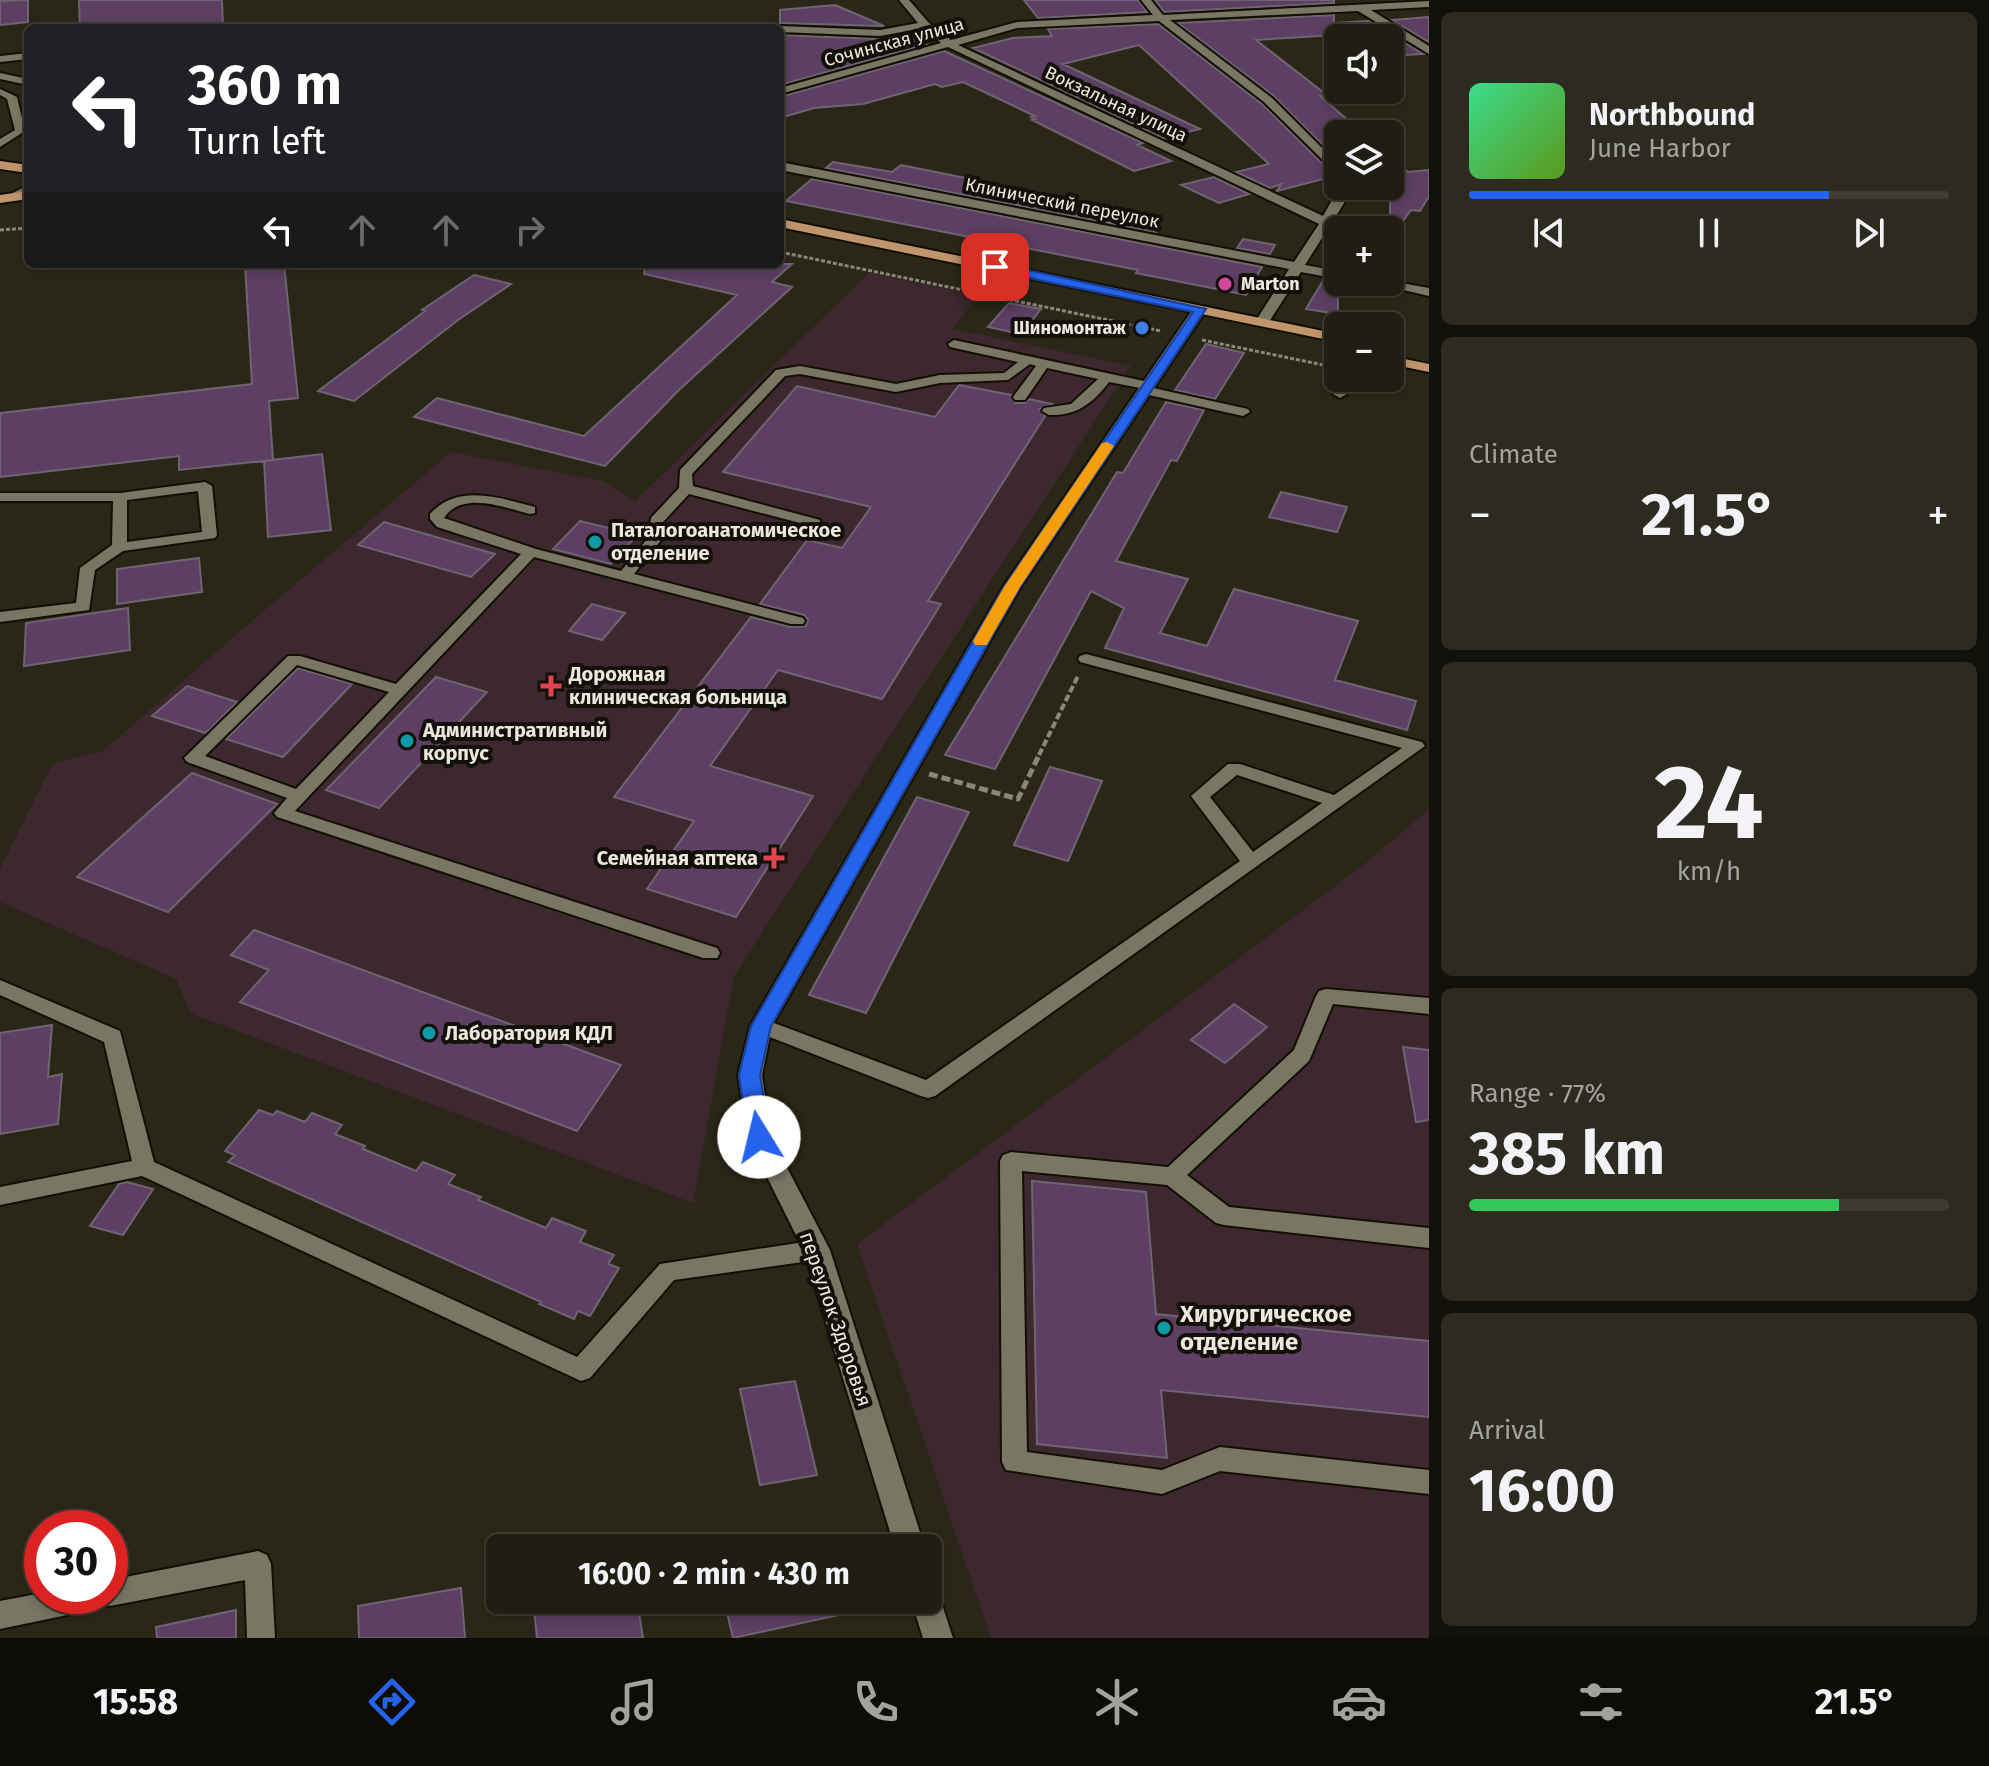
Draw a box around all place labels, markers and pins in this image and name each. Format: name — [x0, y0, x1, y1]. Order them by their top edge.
pin — [961, 233, 1029, 301]
place label: Marton — [1241, 273, 1300, 295]
marker: Marton — [1216, 275, 1234, 293]
place label: Шиномонтаж — [1014, 317, 1126, 339]
marker: Шиномонтаж — [1133, 319, 1151, 337]
place label: Паталогоанатомическое отделение — [611, 518, 841, 565]
marker: Паталогоанатомическое отделение — [586, 533, 604, 551]
place label: Дорожная клиническая больница — [568, 662, 787, 709]
marker: Дорожная клиническая больница — [540, 675, 562, 697]
place label: Административный корпус — [422, 718, 607, 765]
marker: Административный корпус — [398, 732, 416, 750]
place label: Семейная аптека — [597, 846, 758, 870]
marker: Семейная аптека — [765, 849, 783, 867]
place label: Лаборатория КДЛ — [445, 1021, 613, 1045]
marker: Лаборатория КДЛ — [420, 1024, 438, 1042]
place label: Хирургическое отделение — [1179, 1300, 1352, 1356]
marker: Хирургическое отделение — [1155, 1319, 1173, 1337]

